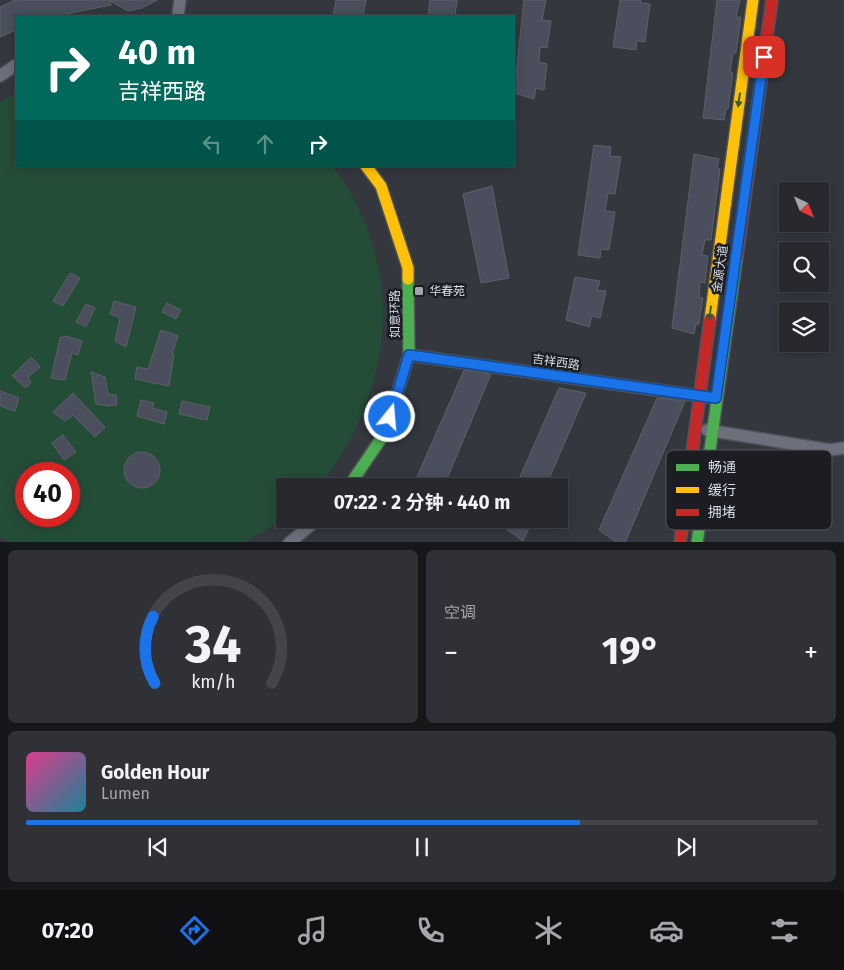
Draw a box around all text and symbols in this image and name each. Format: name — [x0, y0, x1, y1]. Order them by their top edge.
text: 40 m — [118, 31, 196, 73]
icon: right — [35, 35, 100, 100]
pin — [743, 36, 785, 78]
icon: arrive — [750, 43, 778, 71]
text: 吉祥西路 — [118, 78, 206, 105]
one-way arrow — [735, 93, 743, 109]
icon: left — [198, 130, 226, 158]
icon: ahead — [251, 130, 279, 158]
icon: right — [304, 130, 332, 158]
north arrow — [779, 182, 829, 232]
map controls — [779, 182, 829, 352]
button: search — [779, 242, 829, 292]
street label: 金源大道 — [710, 244, 730, 294]
place label: 华春苑 — [429, 284, 465, 298]
marker: 华春苑 — [413, 285, 425, 297]
street label: 如意环路 — [388, 290, 402, 338]
button: layers — [779, 302, 829, 352]
one-way arrow — [706, 306, 714, 322]
street label: 吉祥西路 — [531, 352, 581, 372]
position arrow — [363, 390, 415, 442]
legend — [666, 450, 832, 530]
text: 畅通 — [708, 459, 736, 476]
speed limit sign: 40 — [15, 462, 80, 527]
text: 缓行 — [708, 482, 736, 499]
text: 07:22 · 2 分钟 · 440 m — [334, 491, 510, 514]
text: 拥堵 — [708, 504, 736, 521]
text: 空调 — [444, 603, 476, 622]
text: 34 — [184, 613, 241, 676]
text: 19° — [602, 628, 660, 674]
text: − — [444, 636, 458, 669]
text: + — [804, 636, 818, 669]
text: km/h — [191, 671, 235, 693]
text: Golden Hour — [101, 761, 210, 784]
text: Lumen — [101, 784, 150, 803]
icon: previous — [144, 833, 172, 861]
icon: pause — [408, 833, 436, 861]
icon: next — [672, 833, 700, 861]
icon: directions — [177, 913, 212, 948]
icon: music — [295, 913, 330, 948]
icon: phone — [413, 913, 448, 948]
icon: climate — [531, 913, 566, 948]
icon: car — [649, 913, 684, 948]
icon: filters — [767, 913, 802, 948]
text: 07:20 — [42, 917, 94, 944]

